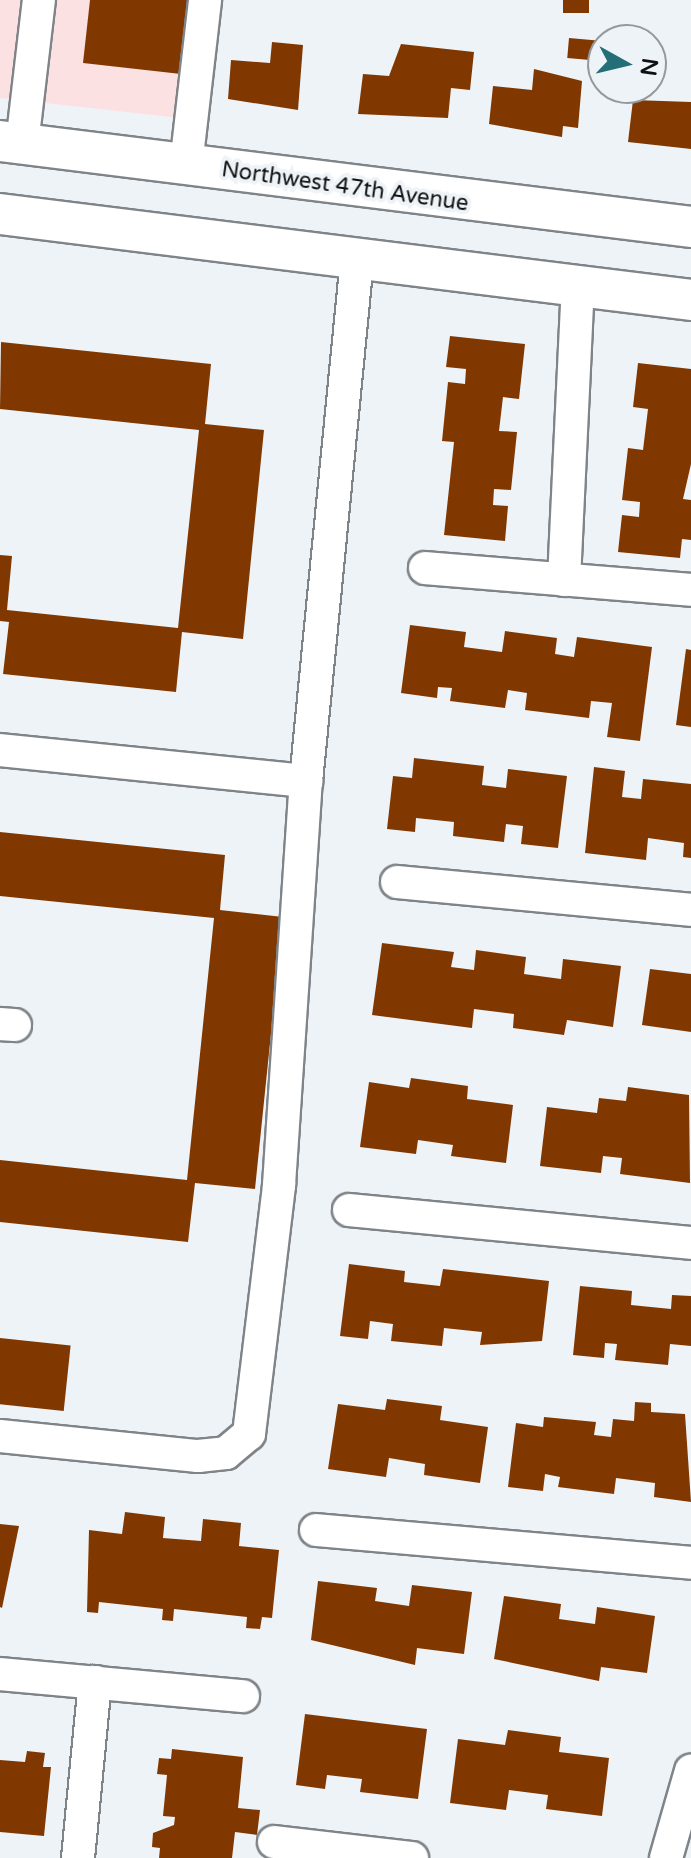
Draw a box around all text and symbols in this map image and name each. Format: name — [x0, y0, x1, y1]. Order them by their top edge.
north arrow — [587, 24, 667, 104]
text: N — [635, 56, 663, 78]
street label: Northwest 47th Avenue — [220, 157, 470, 217]

